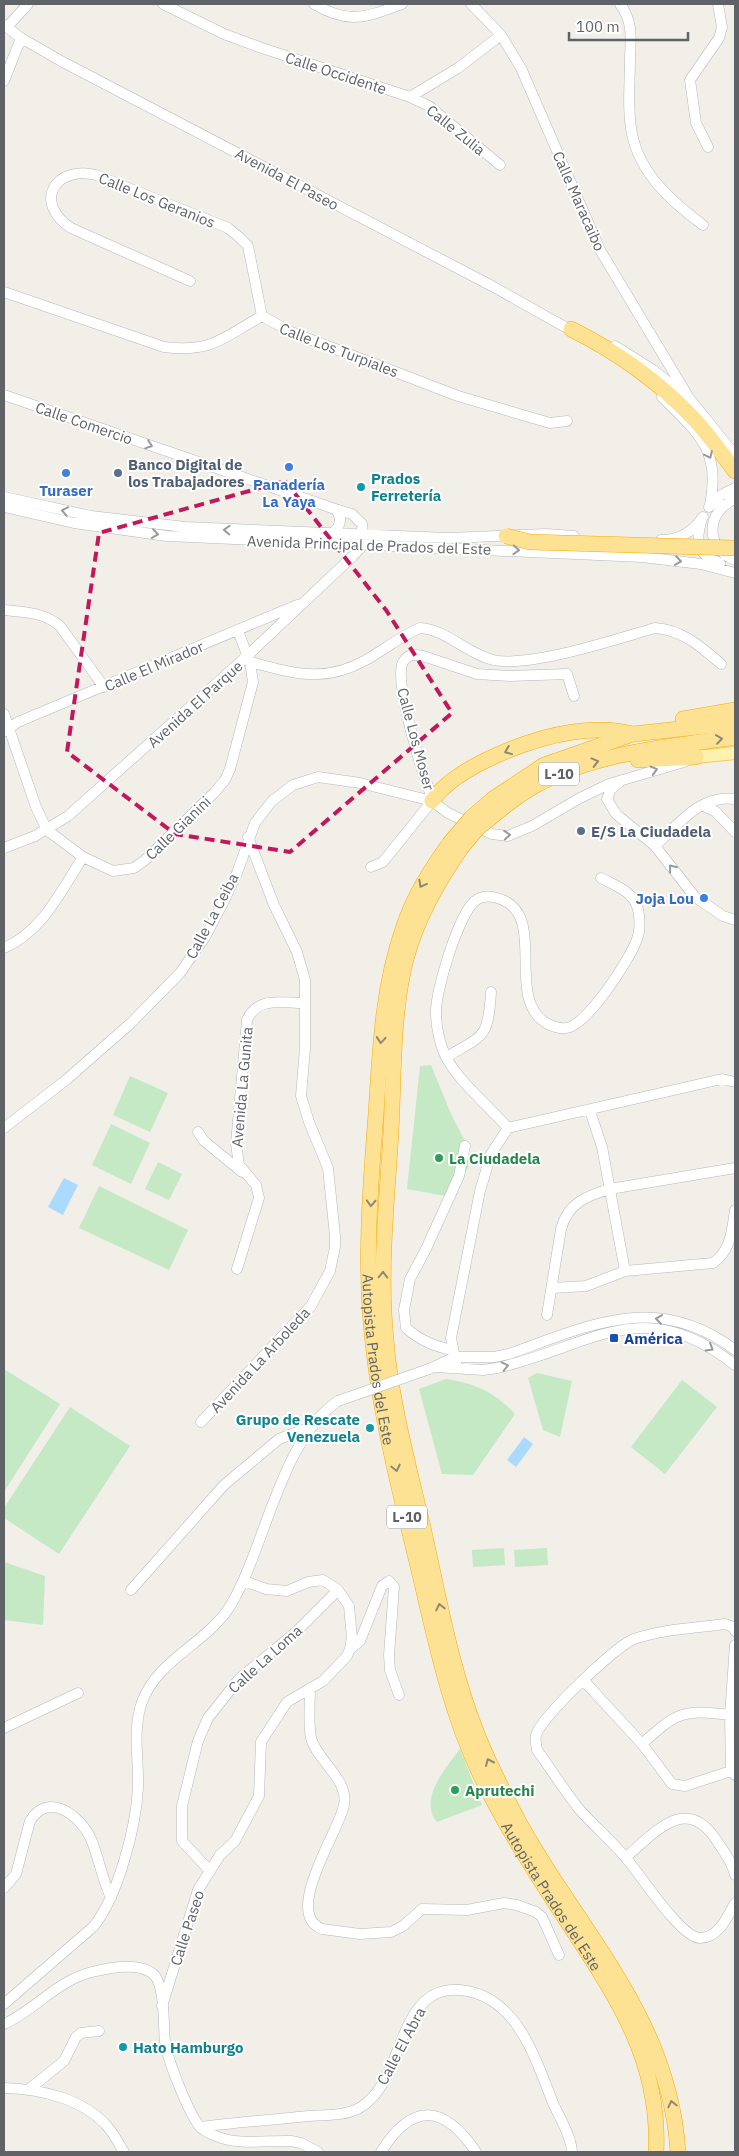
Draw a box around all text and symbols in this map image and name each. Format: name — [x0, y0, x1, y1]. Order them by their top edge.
scale bar — [569, 10, 688, 42]
text: 100 m — [576, 17, 620, 36]
street label: Calle Occidente — [283, 48, 389, 98]
street label: Calle Zulia — [423, 101, 489, 159]
street label: Avenida El Paseo — [232, 144, 342, 214]
street label: Calle Maracaibo — [549, 148, 609, 254]
street label: Calle Los Geranios — [96, 168, 218, 232]
street label: Calle Los Turpiales — [277, 319, 401, 381]
street label: Calle Comercio — [33, 398, 135, 448]
one-way arrow — [144, 439, 153, 449]
one-way arrow — [703, 450, 713, 459]
place label: Banco Digital de los Trabajadores — [128, 455, 245, 491]
marker: Panadería La Yaya — [283, 461, 295, 473]
marker: Turaser — [60, 467, 72, 479]
marker: Banco Digital de los Trabajadores — [112, 467, 124, 479]
place label: Prados Ferretería — [371, 469, 442, 505]
place label: Panadería La Yaya — [253, 475, 325, 511]
place label: Turaser — [39, 481, 93, 500]
marker: Prados Ferretería — [355, 481, 367, 493]
one-way arrow — [61, 507, 70, 517]
one-way arrow — [222, 524, 230, 535]
one-way arrow — [151, 528, 159, 539]
street label: Avenida Principal de Prados del Este — [247, 531, 491, 559]
one-way arrow — [512, 545, 520, 556]
one-way arrow — [674, 555, 683, 565]
street label: Calle El Mirador — [102, 636, 207, 695]
street label: Avenida El Parque — [143, 656, 247, 752]
street label: Calle Los Moser — [393, 686, 439, 793]
one-way arrow — [715, 735, 724, 745]
one-way arrow — [504, 745, 513, 756]
one-way arrow — [590, 757, 598, 767]
road number: L-10 — [539, 762, 579, 786]
one-way arrow — [650, 766, 658, 776]
street label: Calle Gianini — [141, 792, 215, 864]
place label: E/S La Ciudadela — [591, 822, 711, 841]
marker: E/S La Ciudadela — [575, 825, 587, 837]
one-way arrow — [503, 829, 511, 840]
one-way arrow — [669, 865, 677, 874]
street label: Calle La Ceiba — [181, 870, 243, 962]
one-way arrow — [419, 879, 429, 888]
place label: Joja Lou — [636, 889, 694, 908]
marker: Joja Lou — [698, 892, 710, 904]
street label: Avenida La Gunita — [227, 1026, 257, 1148]
one-way arrow — [376, 1037, 387, 1045]
place label: La Ciudadela — [449, 1149, 541, 1168]
marker: La Ciudadela — [433, 1152, 445, 1164]
one-way arrow — [365, 1199, 376, 1207]
one-way arrow — [378, 1271, 388, 1279]
street label: Autopista Prados del Este — [359, 1274, 399, 1447]
street label: Avenida La Arboleda — [206, 1303, 314, 1417]
one-way arrow — [654, 1314, 663, 1324]
place label: América — [624, 1329, 683, 1348]
marker: América — [608, 1332, 620, 1344]
one-way arrow — [705, 1341, 714, 1351]
one-way arrow — [500, 1361, 509, 1372]
place label: Grupo de Rescate Venezuela — [236, 1410, 360, 1446]
marker: Grupo de Rescate Venezuela — [364, 1422, 376, 1434]
one-way arrow — [390, 1463, 401, 1472]
road number: L-10 — [387, 1505, 427, 1528]
one-way arrow — [435, 1603, 446, 1612]
street label: Calle La Loma — [224, 1621, 306, 1697]
one-way arrow — [485, 1758, 496, 1767]
place label: Aprutechi — [465, 1781, 535, 1800]
marker: Aprutechi — [449, 1784, 461, 1796]
street label: Autopista Prados del Este — [498, 1818, 606, 1974]
street label: Calle Paseo — [166, 1888, 208, 1968]
street label: Calle El Abra — [373, 2004, 429, 2088]
place label: Hato Hamburgo — [133, 2038, 243, 2057]
marker: Hato Hamburgo — [117, 2041, 129, 2053]
one-way arrow — [667, 2100, 678, 2108]

